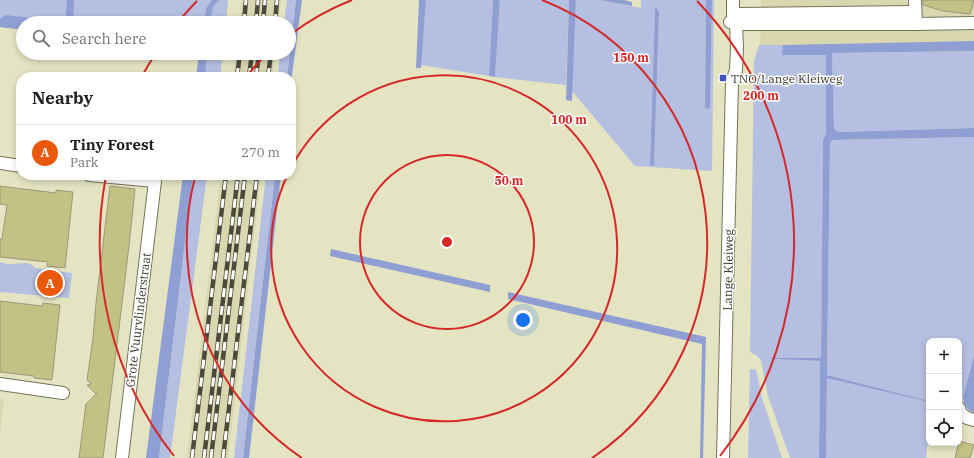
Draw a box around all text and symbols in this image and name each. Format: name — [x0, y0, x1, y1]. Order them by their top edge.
search box — [16, 16, 296, 60]
icon: search — [30, 27, 52, 49]
text: Search here — [62, 29, 147, 48]
text: 150 m — [613, 50, 649, 65]
place label: TNO/Lange Kleiweg — [731, 71, 843, 86]
marker: TNO/Lange Kleiweg — [718, 73, 728, 83]
text: Nearby — [32, 87, 93, 109]
text: 200 m — [743, 88, 779, 103]
text: 100 m — [551, 112, 587, 127]
text: Tiny Forest — [70, 135, 154, 154]
text: A — [40, 144, 50, 161]
text: 270 m — [241, 144, 280, 161]
text: Park — [70, 154, 98, 171]
text: 50 m — [495, 173, 524, 188]
street label: Lange Kleiweg — [720, 229, 736, 311]
centre of rings — [440, 235, 454, 249]
street label: Grote Vuurvlinderstraat — [122, 252, 154, 388]
pin: A — [37, 268, 63, 298]
your location — [513, 310, 533, 330]
map controls — [926, 338, 962, 446]
button: + — [926, 338, 962, 374]
button: − — [926, 374, 962, 410]
button: locate — [926, 410, 962, 446]

